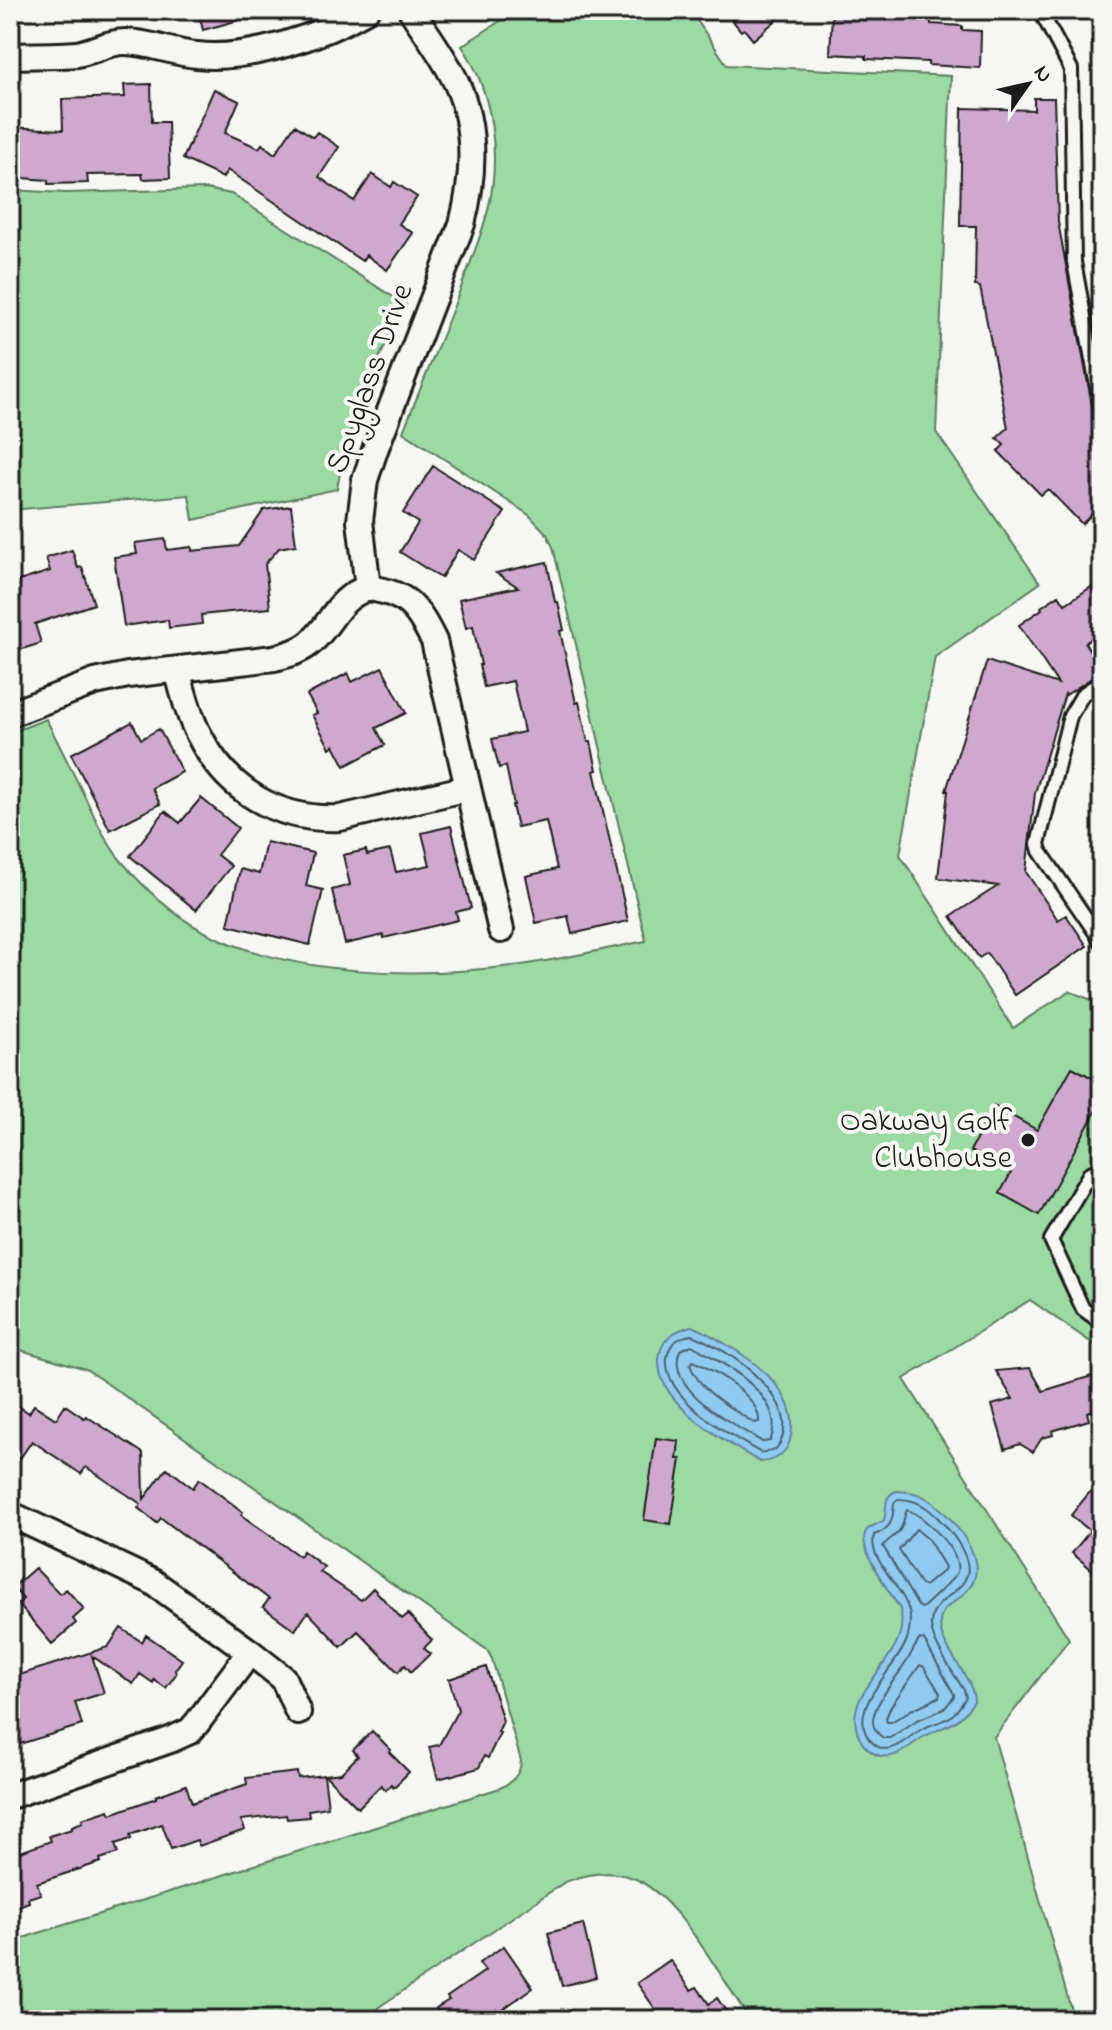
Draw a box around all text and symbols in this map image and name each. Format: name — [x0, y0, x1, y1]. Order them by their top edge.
north arrow — [988, 44, 1068, 124]
text: N — [1025, 59, 1060, 90]
street label: Spyglass Drive — [315, 277, 427, 481]
place label: Oakway Golf Clubhouse — [840, 1099, 1013, 1183]
marker: Oakway Golf Clubhouse — [1019, 1131, 1037, 1149]

